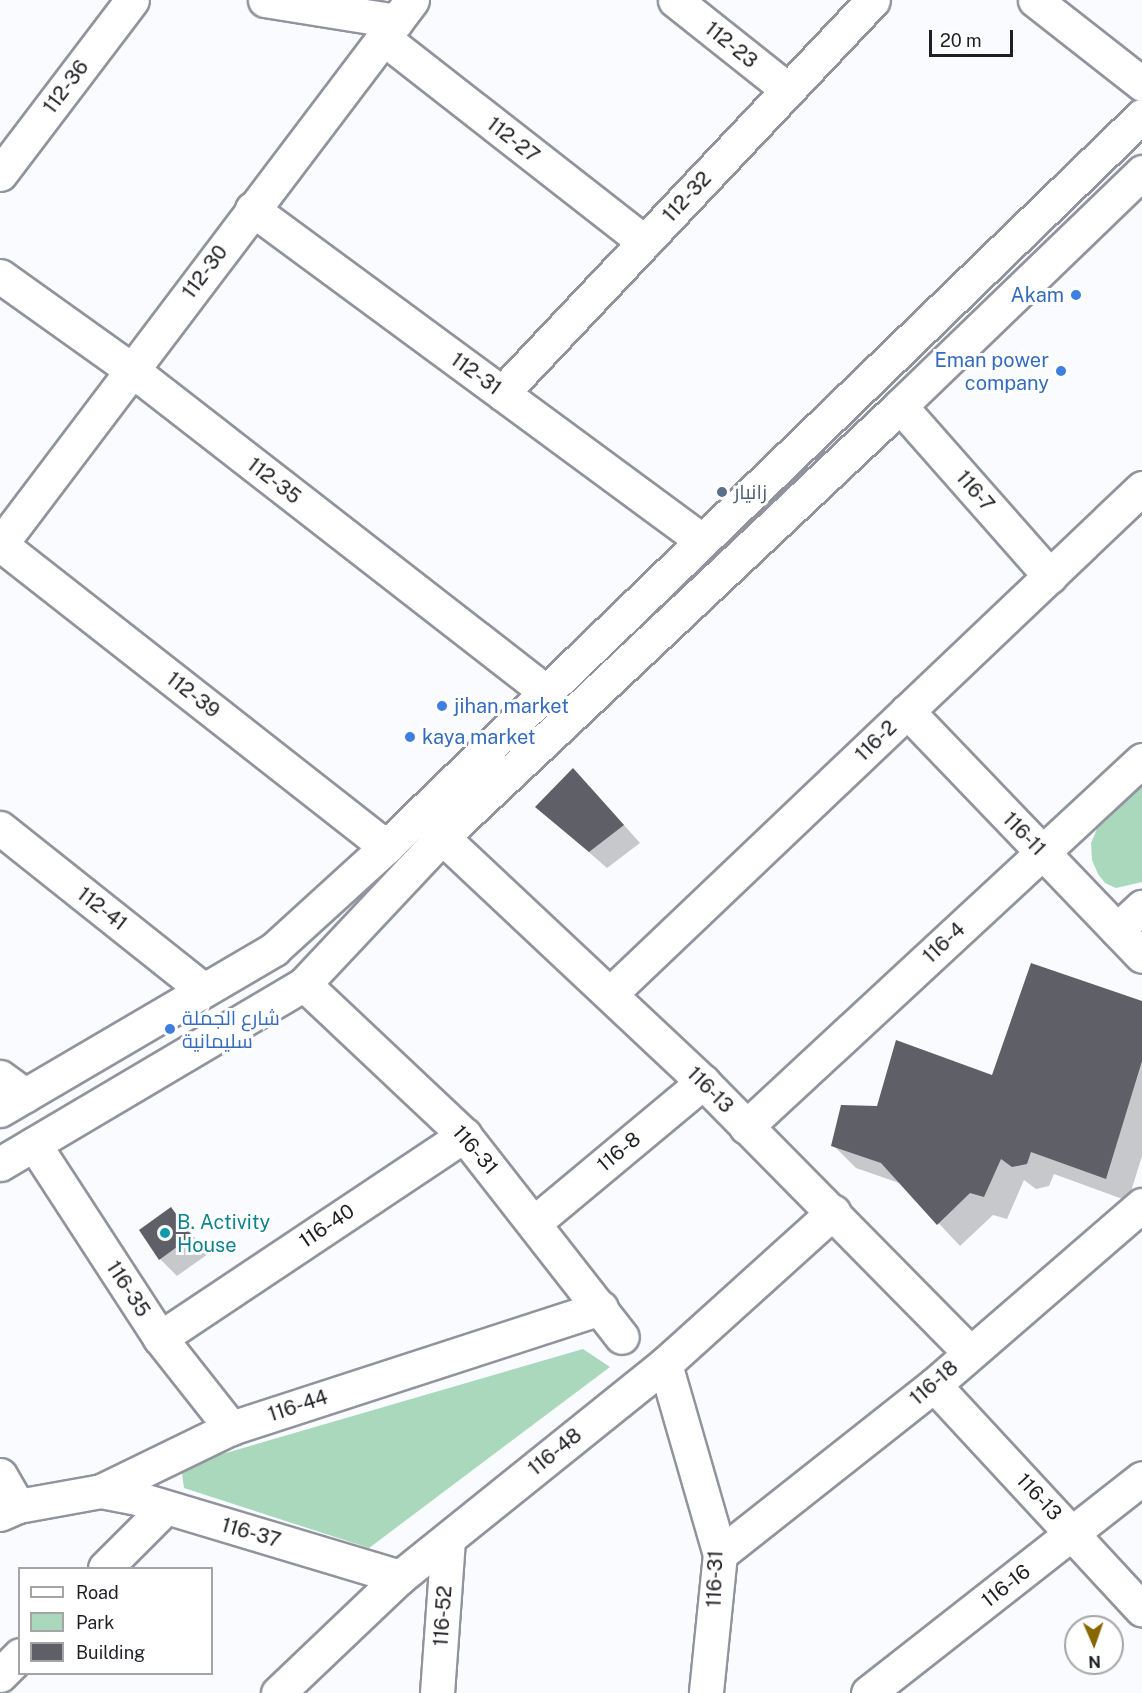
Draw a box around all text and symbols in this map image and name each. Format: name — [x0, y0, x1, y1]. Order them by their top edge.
street label: 112-23 — [700, 17, 762, 73]
scale bar — [932, 18, 1016, 56]
text: 20 m — [940, 30, 982, 51]
street label: 112-36 — [38, 56, 94, 118]
street label: 112-27 — [482, 112, 544, 168]
street label: 112-32 — [658, 167, 716, 227]
street label: 112-30 — [177, 241, 233, 303]
place label: Akam — [1010, 283, 1064, 307]
marker: Akam — [1069, 288, 1083, 302]
street label: 112-31 — [446, 348, 506, 400]
place label: Eman power company — [934, 348, 1049, 395]
marker: Eman power company — [1054, 364, 1068, 378]
street label: 112-35 — [243, 453, 305, 509]
street label: 116-7 — [951, 466, 999, 516]
place label: زانيار — [734, 480, 767, 504]
marker: زانيار — [715, 485, 729, 499]
street label: 112-39 — [162, 667, 224, 723]
place label: jihan market — [454, 694, 569, 718]
marker: jihan market — [435, 699, 449, 713]
street label: 116-2 — [850, 716, 902, 766]
place label: kaya market — [422, 725, 536, 749]
marker: kaya market — [403, 730, 417, 744]
street label: 116-11 — [998, 807, 1050, 861]
street label: 112-41 — [72, 882, 132, 936]
street label: 116-4 — [918, 918, 970, 968]
place label: شارع الجملة سليمانية — [182, 1006, 280, 1053]
marker: شارع الجملة سليمانية — [163, 1022, 177, 1036]
street label: 116-13 — [682, 1062, 738, 1118]
street label: 116-31 — [447, 1121, 503, 1179]
street label: 116-8 — [592, 1127, 646, 1177]
street label: 116-40 — [295, 1199, 359, 1253]
place label: B. Activity House — [177, 1210, 270, 1257]
marker: B. Activity House — [158, 1226, 172, 1240]
street label: 116-35 — [101, 1257, 155, 1321]
street label: 116-18 — [905, 1356, 963, 1410]
street label: 116-44 — [265, 1385, 331, 1427]
street label: 116-48 — [523, 1423, 587, 1481]
street label: 116-13 — [1011, 1469, 1067, 1525]
street label: 116-37 — [219, 1513, 283, 1553]
street label: 116-31 — [702, 1550, 728, 1608]
street label: 116-16 — [977, 1560, 1035, 1612]
legend — [18, 1567, 213, 1675]
text: Road — [76, 1582, 119, 1603]
street label: 116-52 — [429, 1585, 457, 1647]
text: Park — [76, 1612, 114, 1633]
north arrow — [1064, 1615, 1124, 1675]
text: Building — [76, 1642, 145, 1663]
text: N — [1088, 1652, 1101, 1671]

